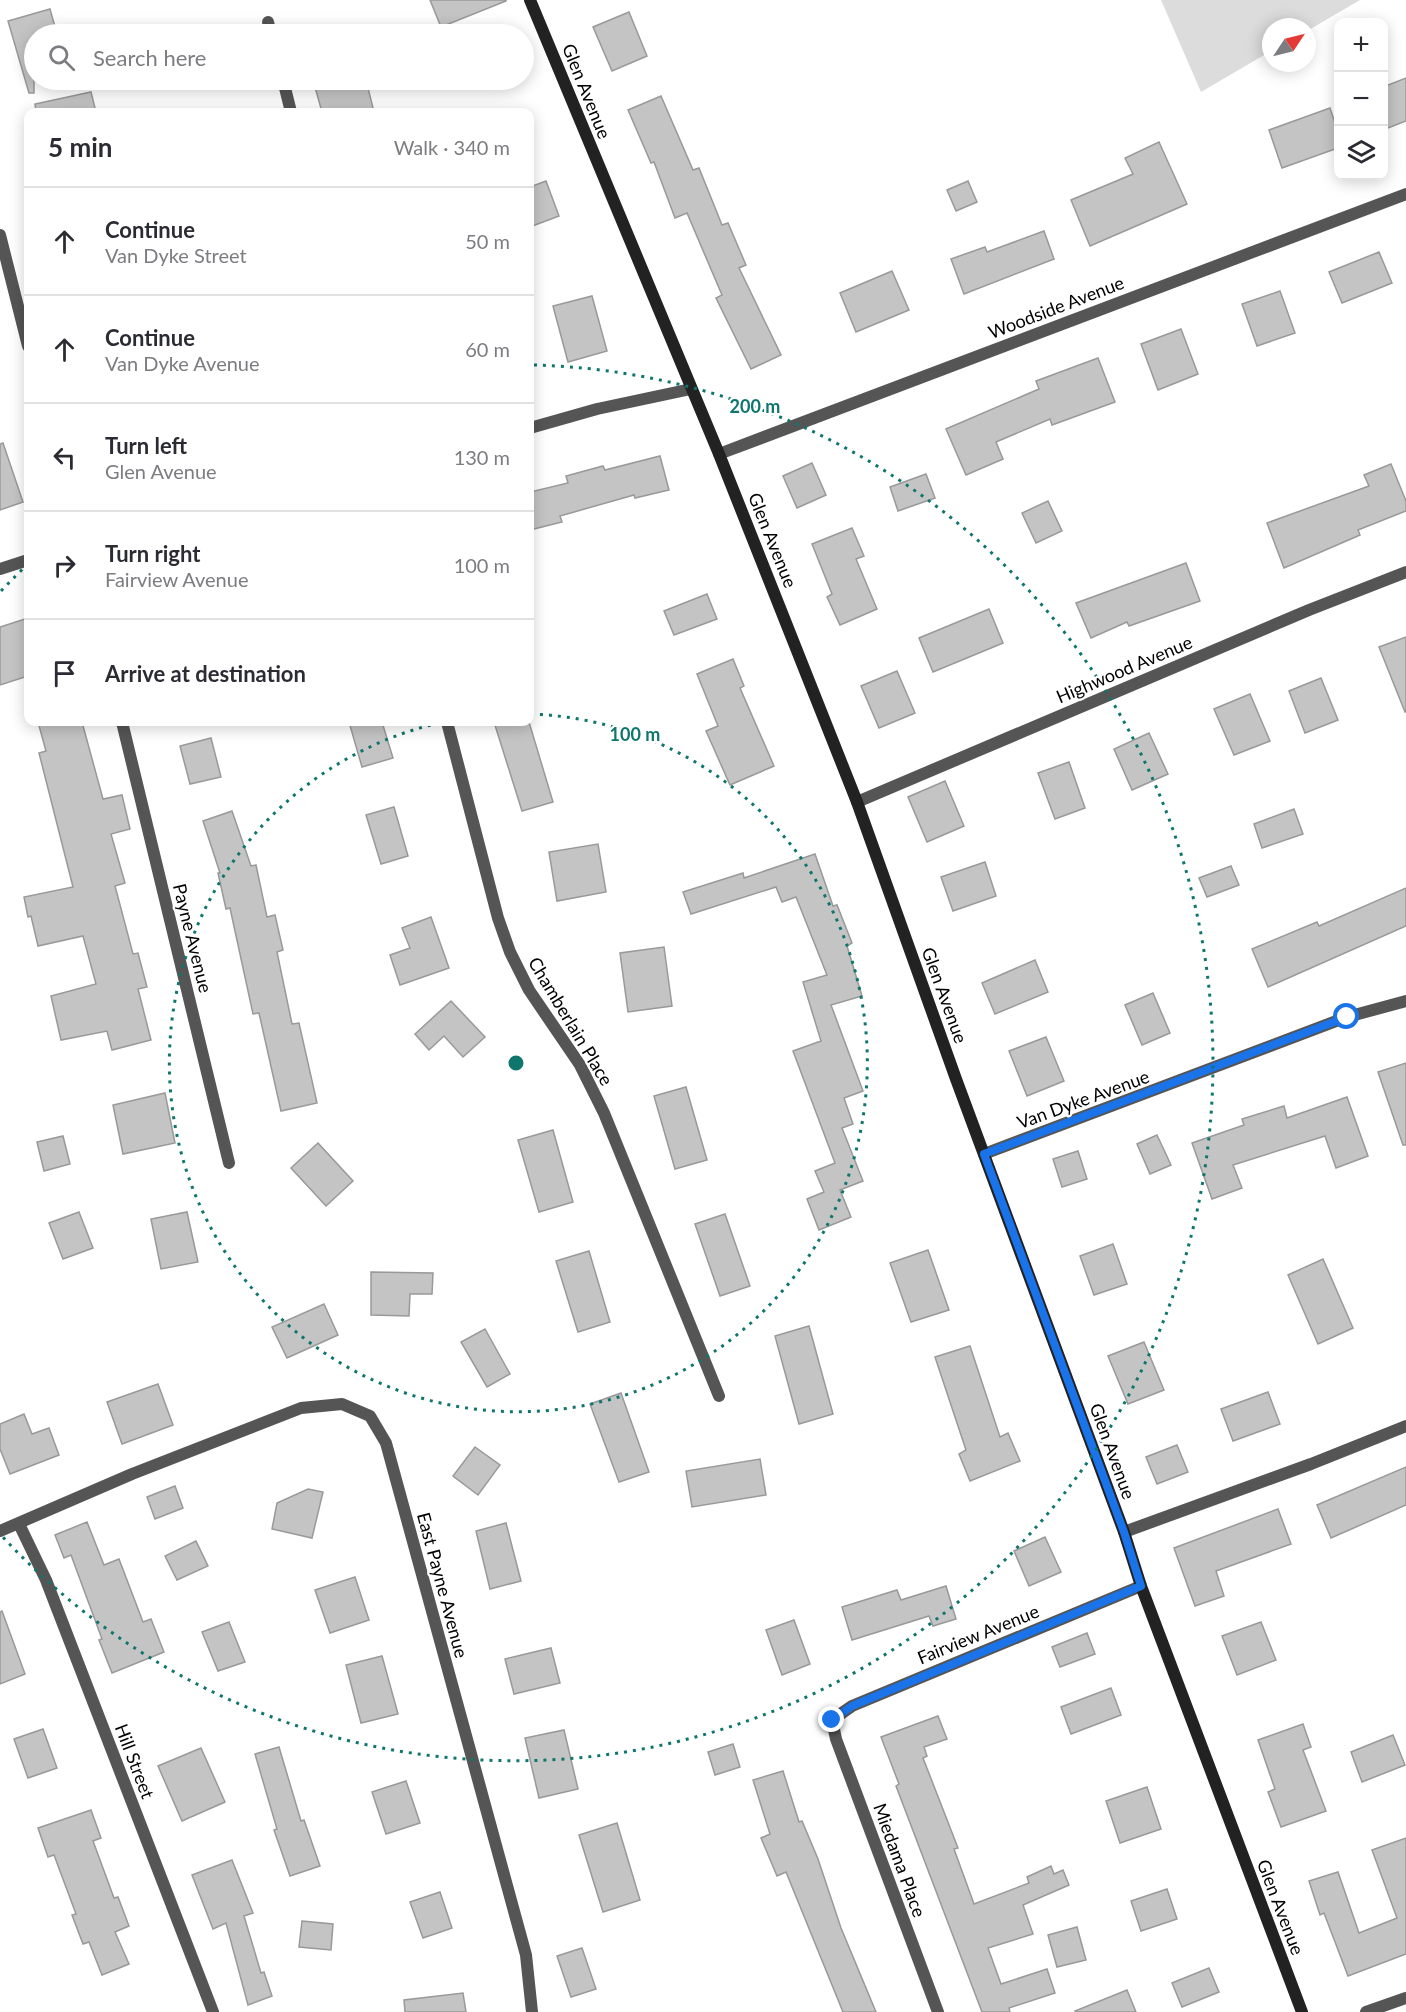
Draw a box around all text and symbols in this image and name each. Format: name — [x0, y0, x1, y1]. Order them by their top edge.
north arrow — [1262, 18, 1316, 72]
map controls — [1334, 18, 1388, 180]
button: + — [1334, 18, 1388, 72]
search box — [24, 24, 534, 90]
street label: Glen Avenue — [558, 40, 616, 142]
icon: search — [45, 41, 78, 74]
text: Search here — [93, 44, 206, 71]
button: − — [1334, 72, 1388, 126]
button: layers — [1334, 126, 1388, 180]
text: 5 min — [48, 131, 112, 163]
text: Walk · 340 m — [394, 135, 510, 159]
text: Continue — [105, 216, 195, 243]
icon: ahead — [48, 225, 81, 258]
text: 50 m — [465, 229, 510, 253]
text: Van Dyke Street — [105, 243, 247, 267]
street label: Woodside Avenue — [985, 271, 1127, 343]
text: Continue — [105, 324, 195, 351]
icon: ahead — [48, 333, 81, 366]
text: 60 m — [465, 337, 510, 361]
text: Van Dyke Avenue — [105, 351, 260, 375]
text: 200 m — [730, 395, 780, 417]
text: Turn left — [105, 432, 187, 459]
icon: left — [48, 441, 81, 474]
text: 130 m — [454, 445, 510, 469]
text: Glen Avenue — [105, 459, 217, 483]
street label: Glen Avenue — [744, 489, 802, 591]
text: Turn right — [105, 540, 200, 567]
icon: right — [48, 549, 81, 582]
text: 100 m — [454, 553, 510, 577]
text: Fairview Avenue — [105, 567, 248, 591]
street label: Highwood Avenue — [1053, 630, 1195, 708]
icon: arrive — [48, 657, 81, 690]
text: Arrive at destination — [105, 660, 306, 687]
text: 100 m — [610, 723, 660, 745]
street label: Payne Avenue — [169, 881, 217, 995]
street label: Glen Avenue — [917, 944, 973, 1046]
street label: Chamberlain Place — [524, 953, 618, 1089]
route start — [1333, 1003, 1359, 1029]
centre of rings — [506, 1053, 526, 1073]
street label: Van Dyke Avenue — [1014, 1065, 1152, 1133]
street label: Glen Avenue — [1085, 1400, 1141, 1502]
street label: East Payne Avenue — [413, 1510, 473, 1660]
street label: Fairview Avenue — [914, 1600, 1042, 1668]
route end — [818, 1706, 844, 1732]
street label: Hill Street — [111, 1720, 160, 1802]
street label: Miedama Place — [869, 1800, 931, 1920]
street label: Glen Avenue — [1253, 1856, 1309, 1958]

